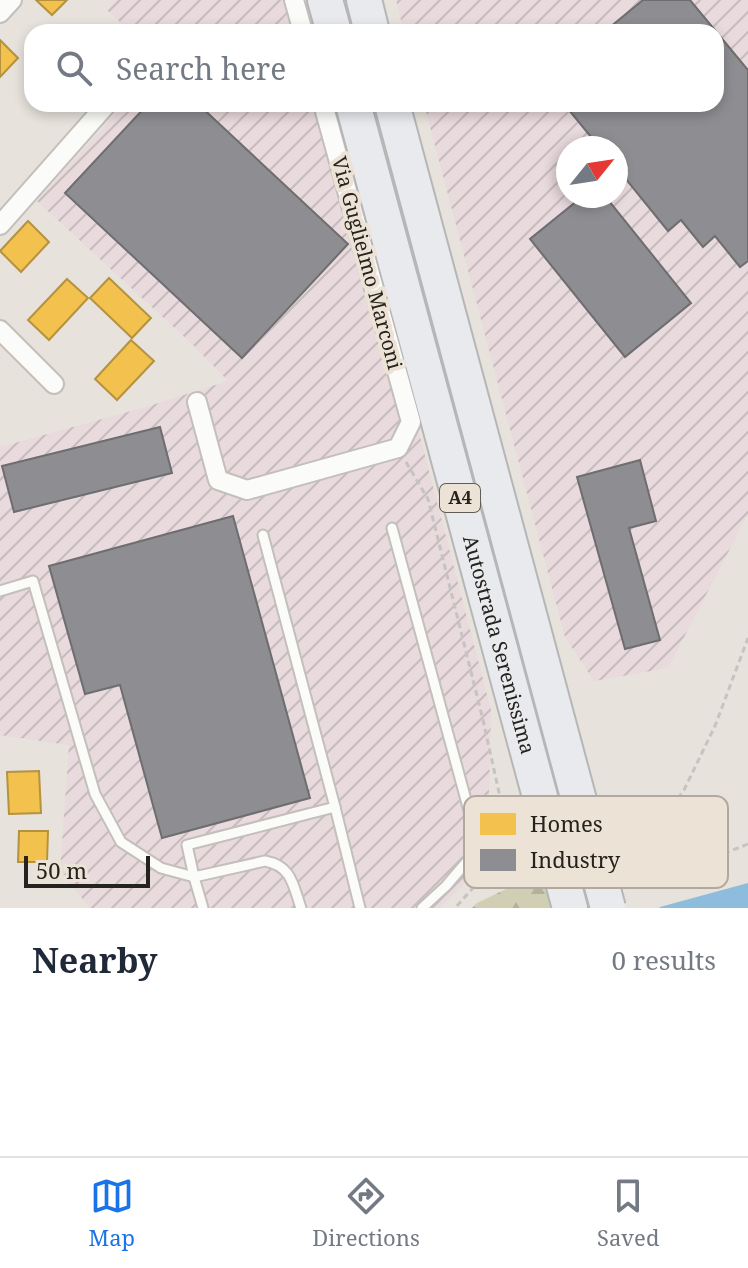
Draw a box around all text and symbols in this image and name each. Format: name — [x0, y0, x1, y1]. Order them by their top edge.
search box — [24, 24, 724, 112]
icon: search — [52, 46, 96, 90]
text: Search here — [116, 48, 286, 89]
north arrow — [556, 136, 628, 208]
street label: Via Guglielmo Marconi — [326, 153, 409, 373]
road number: A4 — [440, 484, 480, 512]
street label: Autostrada Serenissima — [457, 532, 542, 757]
legend — [464, 796, 728, 888]
text: Homes — [530, 808, 603, 838]
text: Industry — [530, 844, 621, 874]
scale bar — [24, 852, 150, 888]
text: 50 m — [36, 855, 87, 885]
text: Nearby — [32, 937, 158, 983]
text: 0 results — [611, 942, 716, 978]
tab: Map — [89, 1174, 135, 1252]
tab: Directions — [312, 1174, 420, 1252]
tab: Saved — [597, 1174, 659, 1252]

